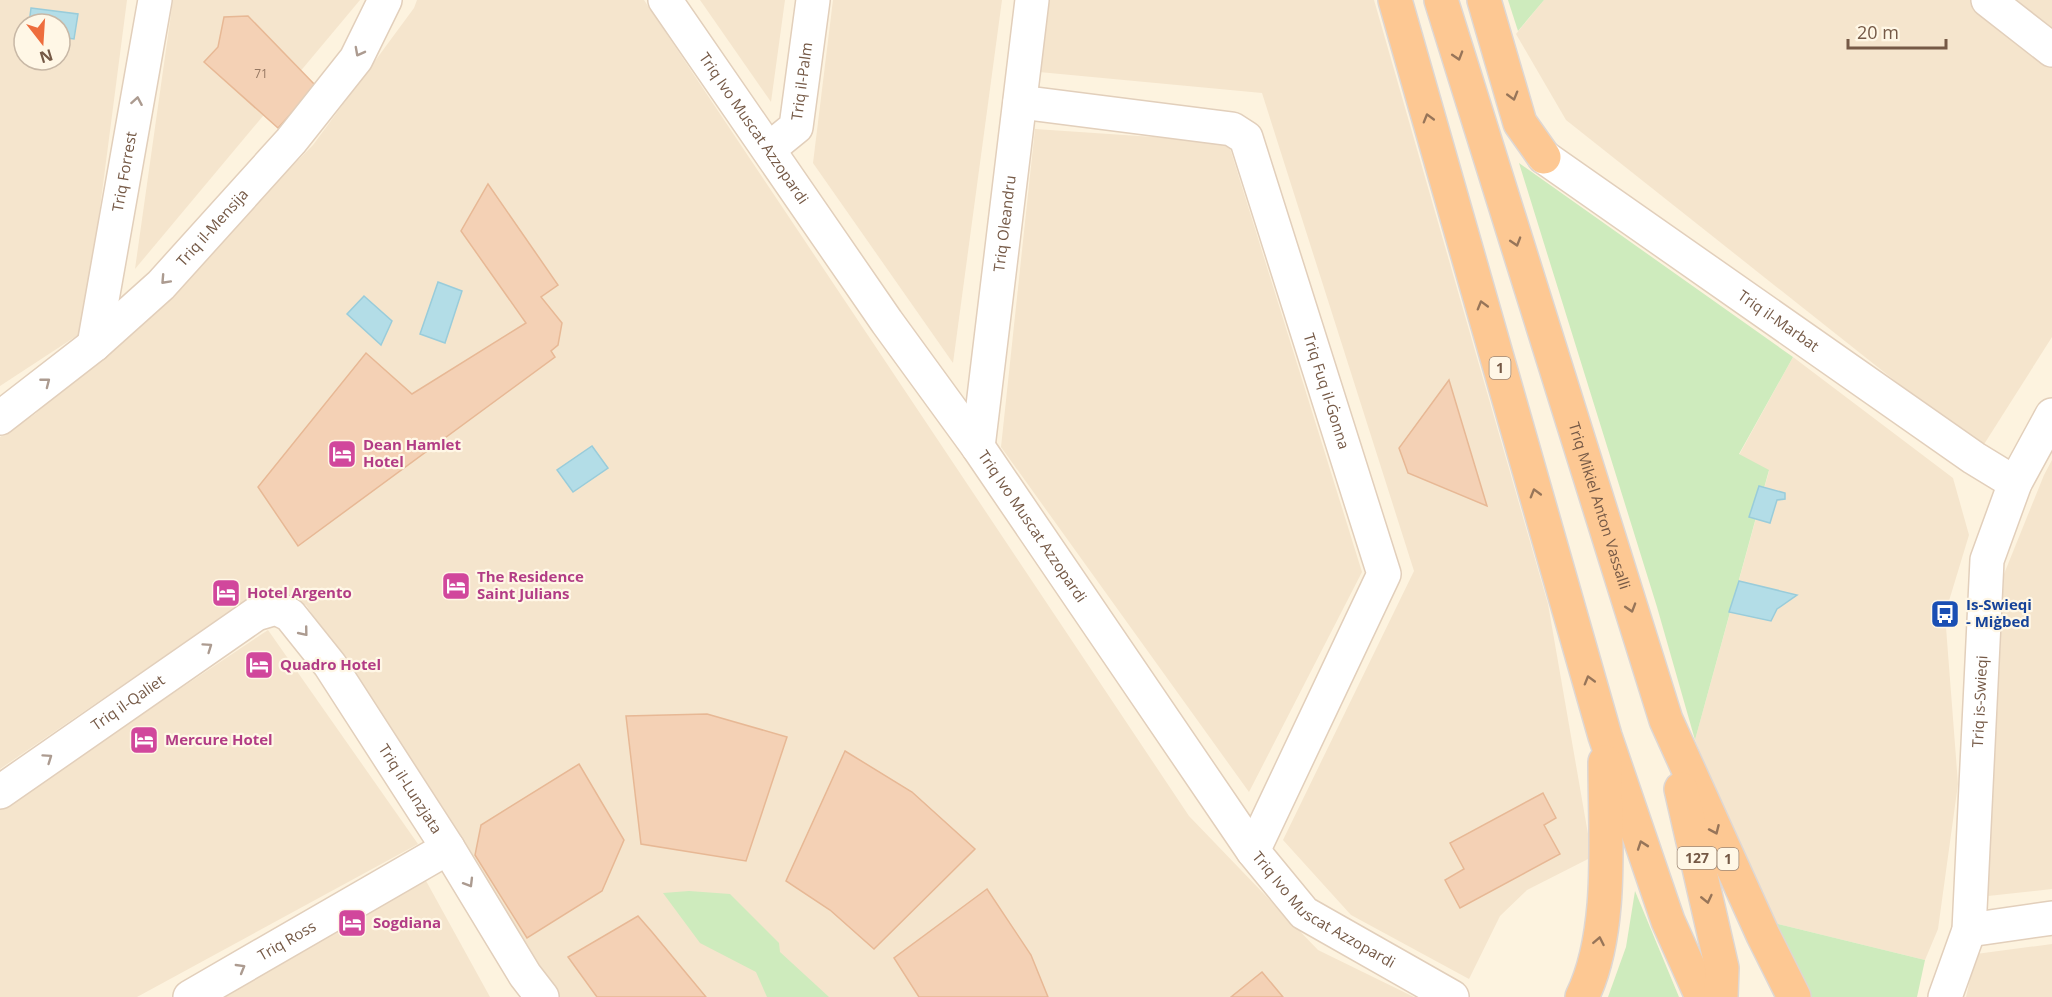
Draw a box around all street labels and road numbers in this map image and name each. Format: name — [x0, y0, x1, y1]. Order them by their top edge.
street label: Triq il-Palm — [786, 41, 816, 121]
street label: Triq Ivo Muscat Azzopardi — [695, 48, 814, 208]
street label: Triq Forrest — [107, 130, 141, 213]
street label: Triq Oleandru — [988, 174, 1020, 273]
street label: Triq il-Mensija — [172, 184, 252, 270]
street label: Triq il-Marbat — [1734, 285, 1823, 356]
street label: Triq Fuq il-Ġonna — [1299, 331, 1355, 451]
road number: 1 — [1490, 357, 1510, 379]
street label: Triq Mikiel Anton Vassalli — [1565, 420, 1636, 592]
street label: Triq Ivo Muscat Azzopardi — [974, 446, 1092, 606]
street label: Triq is-Swieqi — [1967, 655, 1991, 748]
street label: Triq il-Qaliet — [87, 670, 168, 735]
street label: Triq il-Lunzjata — [375, 740, 447, 837]
street label: Triq Ivo Muscat Azzopardi — [1248, 847, 1399, 972]
road number: 127 — [1678, 847, 1716, 869]
road number: 1 — [1718, 848, 1738, 870]
street label: Triq Ross — [254, 915, 319, 965]

